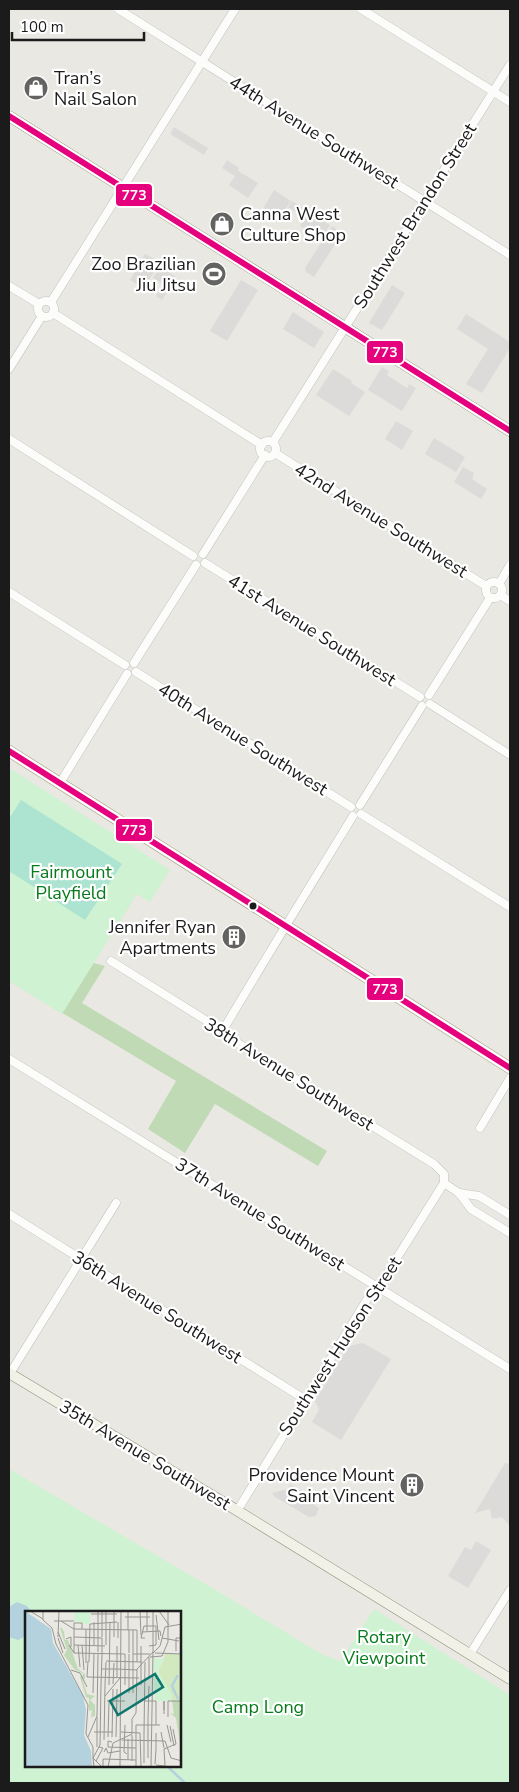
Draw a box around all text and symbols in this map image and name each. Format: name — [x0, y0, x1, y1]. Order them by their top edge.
scale bar — [12, 10, 145, 42]
text: 100 m — [20, 17, 64, 37]
place label: Tran’s Nail Salon — [54, 66, 137, 111]
street label: 44th Avenue Southwest — [225, 70, 404, 194]
shop icon: Tran’s Nail Salon — [23, 75, 49, 101]
street label: Southwest Brandon Street — [348, 118, 482, 313]
line badge: 773 — [115, 183, 153, 207]
text: 773 — [121, 186, 147, 205]
place label: Canna West Culture Shop — [240, 202, 346, 247]
shop icon: Canna West Culture Shop — [209, 211, 235, 237]
place label: Zoo Brazilian Jiu Jitsu — [91, 252, 196, 297]
sports icon: Zoo Brazilian Jiu Jitsu — [201, 261, 227, 287]
line badge: 773 — [366, 340, 404, 364]
text: 773 — [372, 343, 398, 362]
street label: 42nd Avenue Southwest — [290, 457, 473, 584]
street label: 41st Avenue Southwest — [223, 568, 401, 692]
street label: 40th Avenue Southwest — [154, 677, 333, 801]
line badge: 773 — [115, 818, 153, 842]
text: 773 — [121, 821, 147, 840]
park label: Fairmount Playfield — [30, 860, 113, 905]
unlabelled marker — [248, 901, 258, 911]
place label: Jennifer Ryan Apartments — [108, 915, 216, 960]
building icon: Jennifer Ryan Apartments — [221, 924, 247, 950]
line badge: 773 — [366, 977, 404, 1001]
text: 773 — [372, 980, 398, 999]
street label: 38th Avenue Southwest — [200, 1012, 379, 1136]
street label: 37th Avenue Southwest — [171, 1152, 350, 1276]
street label: 36th Avenue Southwest — [68, 1245, 247, 1369]
street label: Southwest Hudson Street — [273, 1251, 407, 1440]
street label: 35th Avenue Southwest — [55, 1394, 236, 1516]
place label: Providence Mount Saint Vincent — [248, 1463, 395, 1508]
building icon: Providence Mount Saint Vincent — [399, 1472, 425, 1498]
inset map — [25, 1611, 181, 1767]
park label: Rotary Viewpoint — [342, 1625, 426, 1670]
park label: Camp Long — [212, 1695, 304, 1719]

